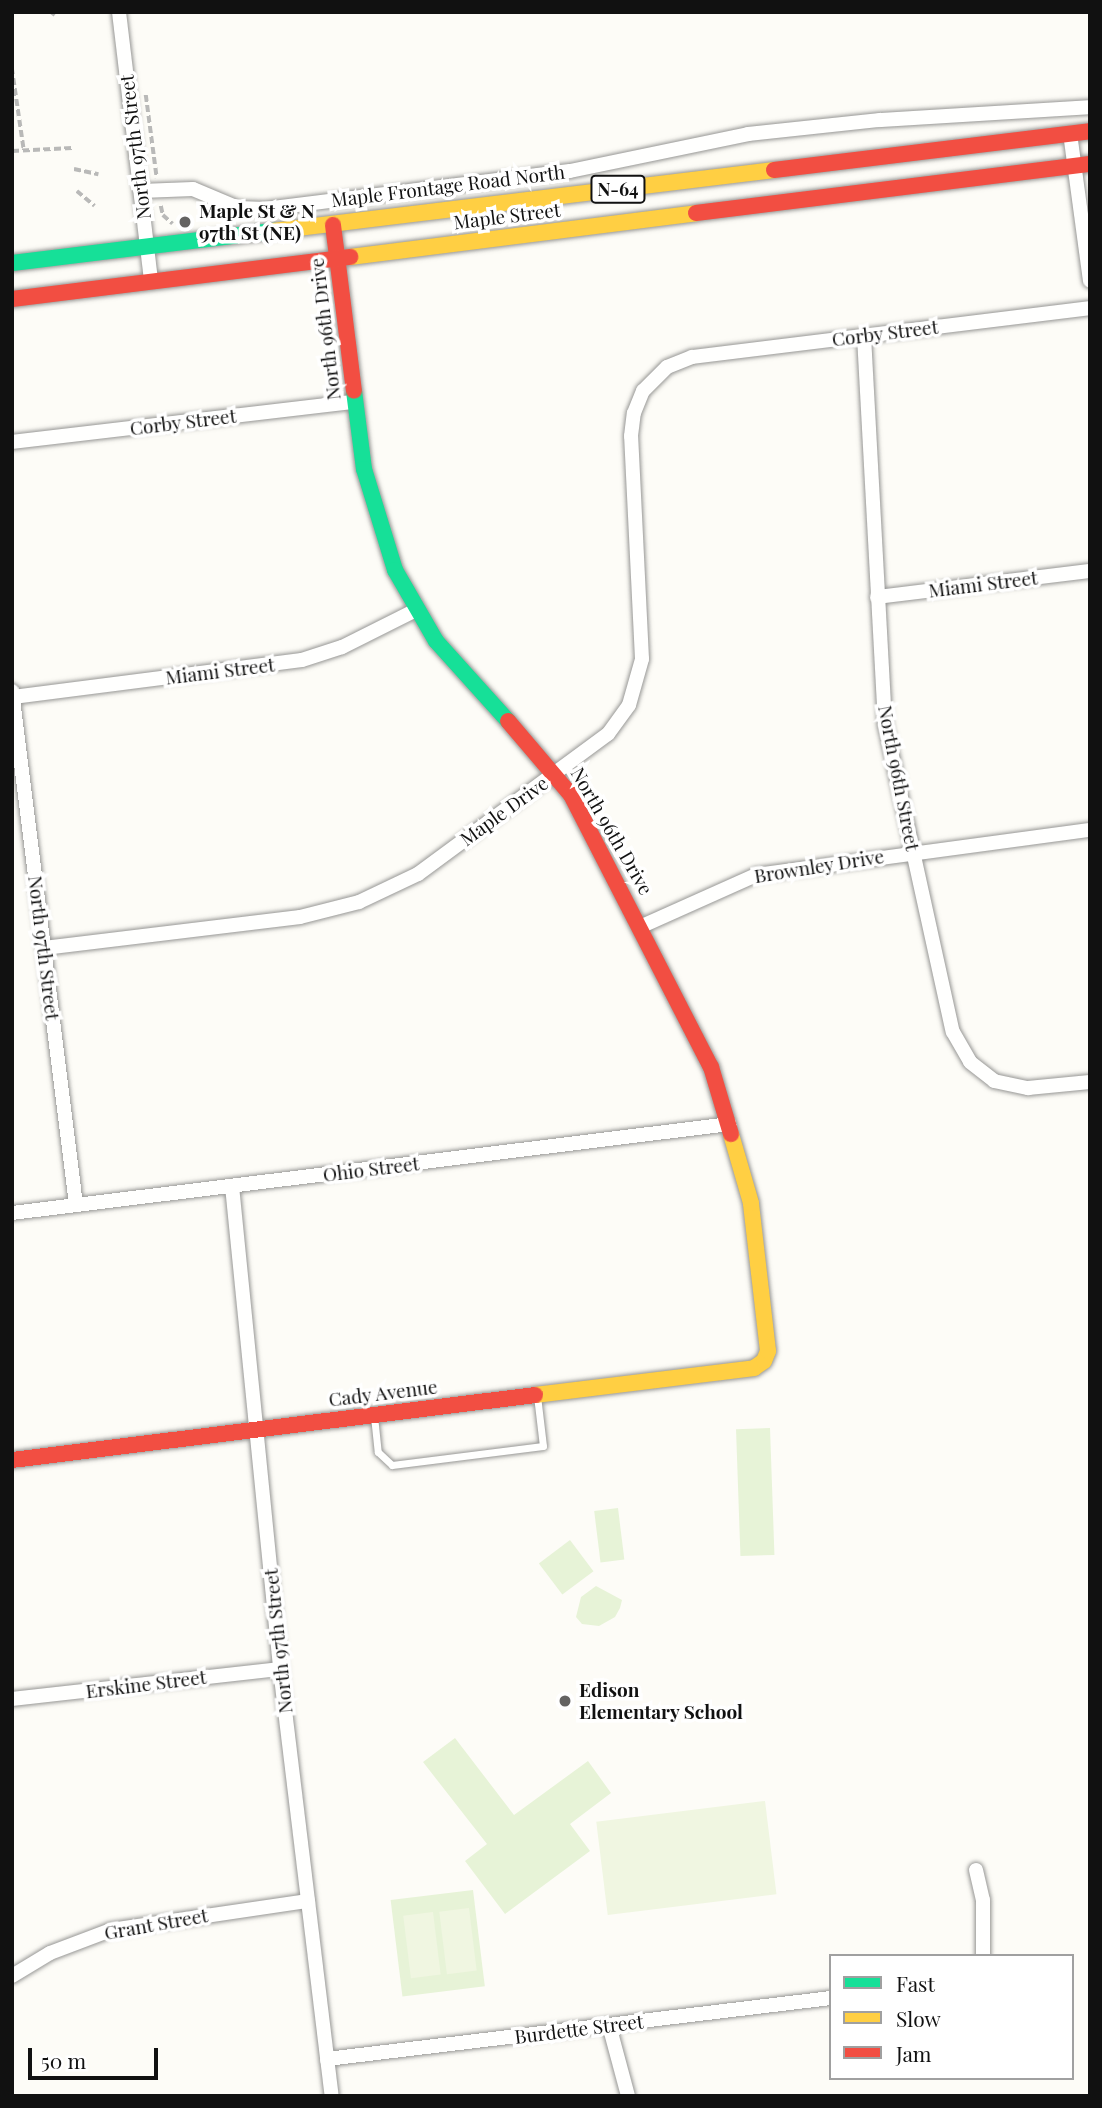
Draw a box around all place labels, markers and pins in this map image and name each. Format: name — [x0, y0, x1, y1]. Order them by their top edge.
place label: Maple St & N 97th St (NE) — [199, 200, 315, 244]
marker: Maple St & N 97th St (NE) — [177, 214, 193, 230]
place label: Edison Elementary School — [579, 1679, 744, 1723]
marker: Edison Elementary School — [557, 1693, 573, 1709]

